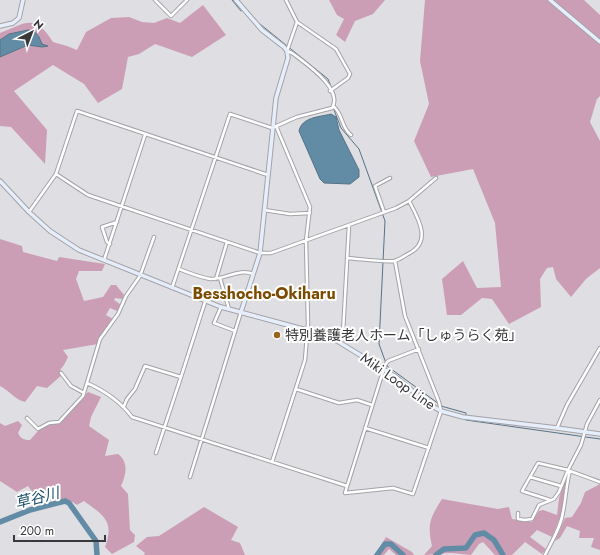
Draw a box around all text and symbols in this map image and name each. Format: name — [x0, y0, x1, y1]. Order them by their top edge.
north arrow — [12, 12, 52, 52]
text: N — [30, 16, 47, 33]
district label: Besshocho-Okiharu — [192, 282, 336, 305]
place label: 特別養護老人ホーム「しゅうらく苑」 — [285, 325, 523, 345]
marker: 特別養護老人ホーム「しゅうらく苑」 — [272, 330, 282, 340]
street label: Miki Loop Line — [357, 348, 439, 414]
water label: 草谷川 — [12, 481, 63, 514]
scale bar — [14, 517, 105, 543]
text: 200 m — [20, 522, 54, 540]

